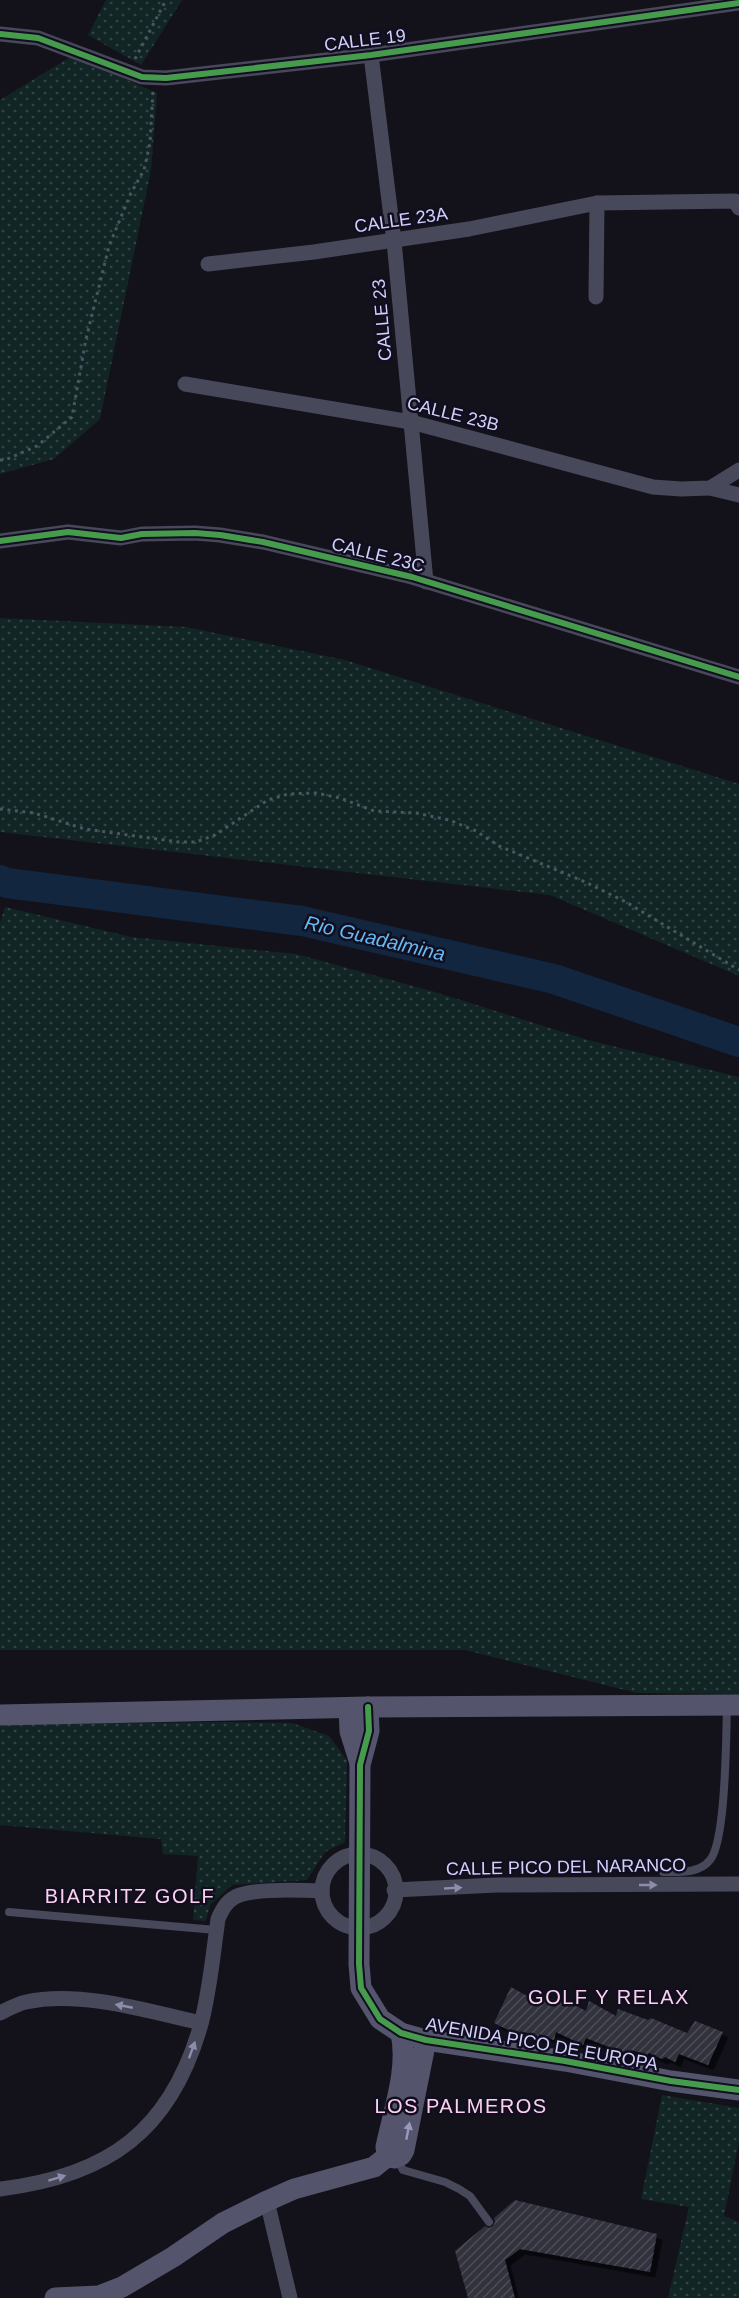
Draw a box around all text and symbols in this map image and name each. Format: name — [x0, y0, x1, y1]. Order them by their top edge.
street label: CALLE 19 — [323, 25, 407, 55]
street label: CALLE 23A — [353, 204, 449, 236]
street label: CALLE 23 — [368, 278, 396, 362]
street label: CALLE 23B — [405, 393, 501, 435]
street label: CALLE 23C — [329, 534, 427, 576]
water label: Rio Guadalmina — [303, 911, 447, 965]
street label: CALLE PICO DEL NARANCO — [446, 1855, 686, 1879]
one-way arrow — [638, 1880, 657, 1890]
one-way arrow — [443, 1883, 462, 1892]
district label: BIARRITZ GOLF — [45, 1885, 215, 1907]
district label: GOLF Y RELAX — [528, 1986, 690, 2008]
one-way arrow — [114, 2001, 133, 2010]
street label: AVENIDA PICO DE EUROPA — [424, 2014, 660, 2074]
one-way arrow — [188, 2041, 198, 2059]
district label: LOS PALMEROS — [374, 2095, 548, 2117]
one-way arrow — [404, 2121, 413, 2140]
one-way arrow — [48, 2173, 66, 2182]

